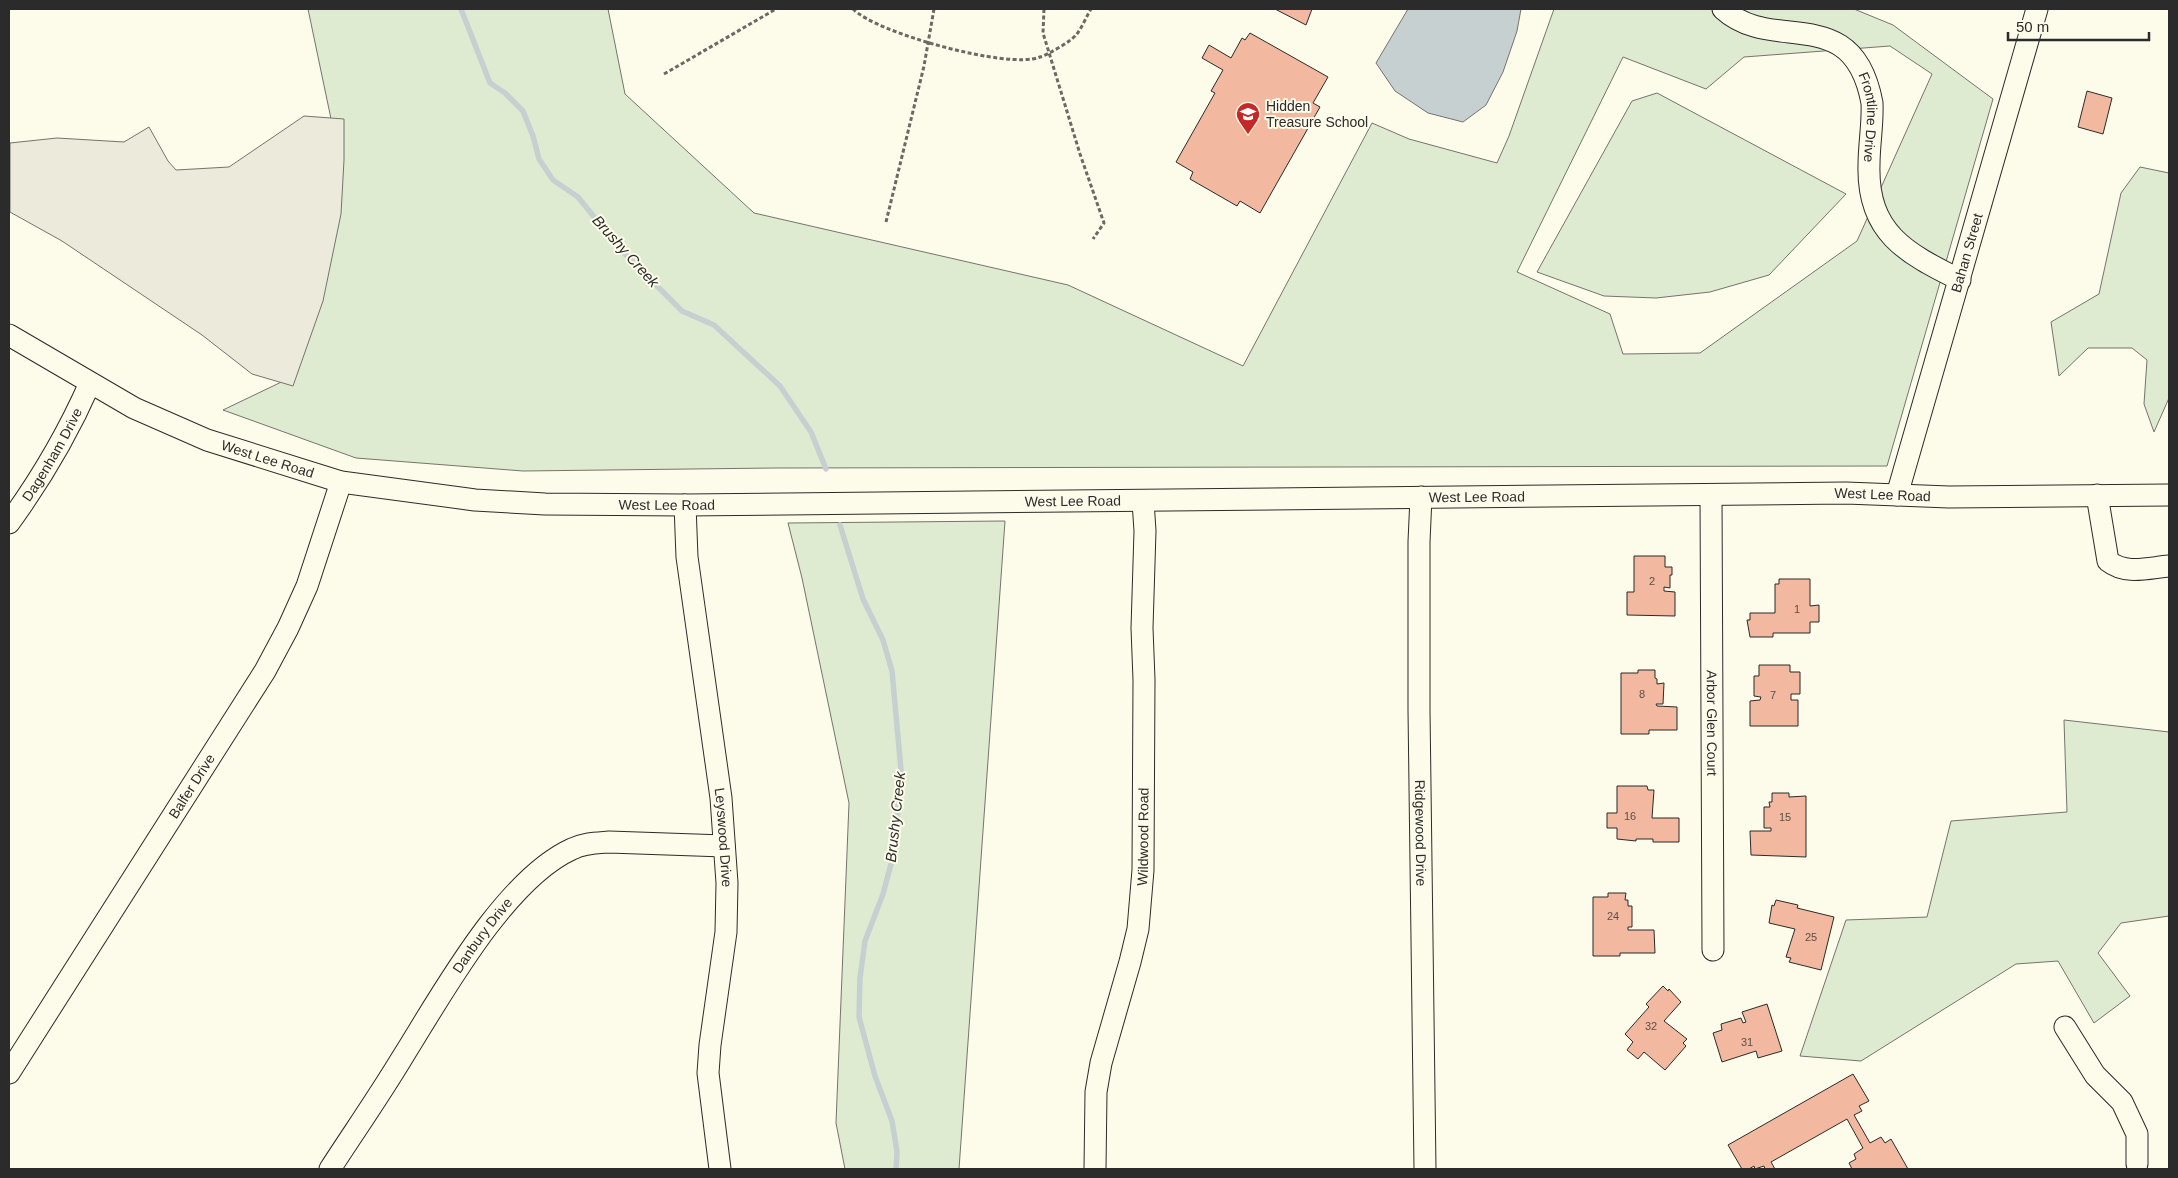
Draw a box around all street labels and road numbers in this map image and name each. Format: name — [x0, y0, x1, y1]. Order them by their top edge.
street label: Frontline Drive — [1856, 70, 1880, 163]
street label: Bahan Street — [1948, 211, 1986, 294]
street label: Dagenham Drive — [19, 405, 85, 504]
street label: West Lee Road — [219, 437, 316, 481]
street label: West Lee Road — [1834, 485, 1931, 504]
street label: West Lee Road — [1428, 488, 1525, 505]
street label: West Lee Road — [1025, 492, 1121, 509]
street label: West Lee Road — [619, 497, 715, 513]
street label: Arbor Glen Court — [1704, 670, 1720, 776]
street label: Balfer Drive — [165, 751, 218, 821]
street label: Ridgewood Drive — [1412, 779, 1429, 887]
street label: Leyswood Drive — [712, 787, 735, 888]
street label: Wildwood Road — [1134, 788, 1151, 886]
street label: Danbury Drive — [449, 894, 516, 976]

